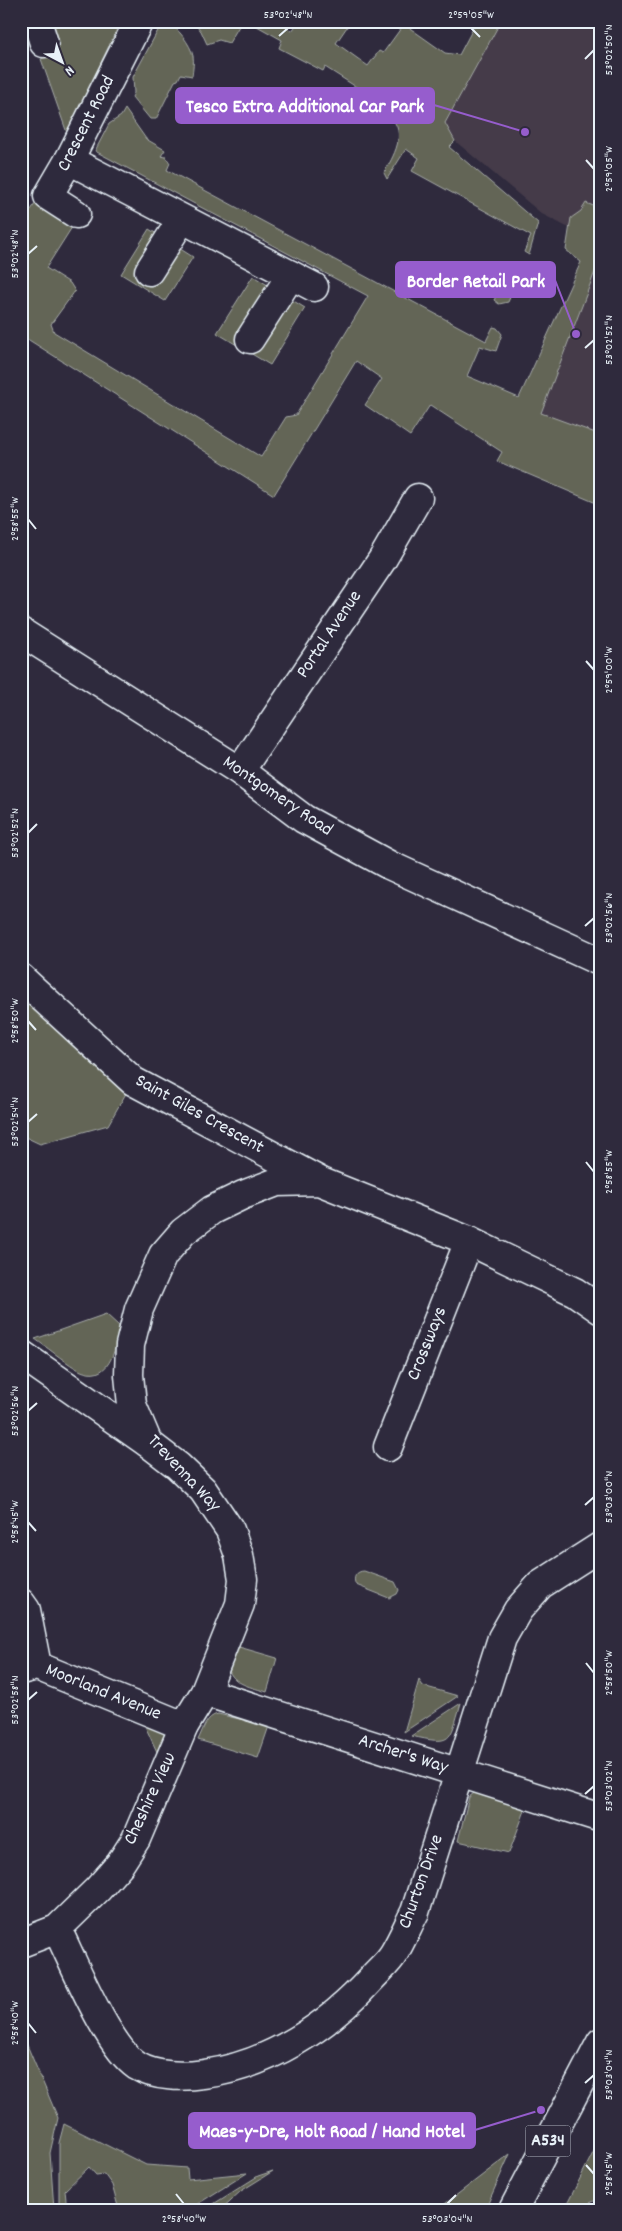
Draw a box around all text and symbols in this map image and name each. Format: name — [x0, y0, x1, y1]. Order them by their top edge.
text: 53°02'48"N — [264, 7, 313, 24]
text: 2°59'05"W — [448, 7, 494, 24]
text: 53°02'50"N — [601, 24, 618, 76]
north arrow — [38, 38, 88, 88]
text: N — [60, 60, 78, 80]
street label: Crescent Road — [51, 71, 123, 177]
callout: Tesco Extra Additional Car Park — [176, 88, 434, 123]
text: Tesco Extra Additional Car Park — [186, 94, 424, 122]
text: 2°59'05"W — [601, 146, 618, 192]
text: 53°02'48"N — [7, 229, 24, 278]
callout: Border Retail Park — [396, 262, 555, 297]
text: Border Retail Park — [407, 269, 545, 297]
text: 53°02'52"N — [601, 315, 618, 365]
text: 2°58'55"W — [7, 497, 24, 541]
street label: Portal Avenue — [291, 586, 369, 684]
text: 2°59'00"W — [601, 647, 618, 693]
street label: Montgomery Road — [216, 750, 338, 844]
text: 53°02'52"N — [7, 808, 24, 858]
text: 53°02'56"N — [601, 893, 618, 943]
text: 2°58'50"W — [7, 998, 24, 1044]
street label: Saint Giles Crescent — [130, 1068, 268, 1162]
text: 53°02'54"N — [7, 1097, 24, 1147]
text: 2°58'55"W — [601, 1150, 618, 1194]
street label: Crossways — [401, 1303, 455, 1385]
text: 53°02'56"N — [7, 1386, 24, 1436]
street label: Trevenna Way — [140, 1429, 226, 1519]
text: 53°03'00"N — [601, 1471, 618, 1523]
text: 2°58'45"W — [7, 1500, 24, 1544]
text: 2°58'50"W — [601, 1650, 618, 1696]
street label: Moorland Avenue — [41, 1658, 165, 1728]
text: 53°02'58"N — [7, 1675, 24, 1725]
street label: Archer's Way — [355, 1728, 452, 1782]
street label: Cheshire View — [118, 1748, 184, 1850]
text: 53°03'02"N — [601, 1760, 618, 1811]
street label: Churton Drive — [392, 1831, 452, 1933]
text: 2°58'40"W — [7, 2001, 24, 2045]
text: 53°03'04"N — [601, 2050, 618, 2100]
callout: Maes-y-Dre, Holt Road / Hand Hotel — [189, 2113, 475, 2148]
text: Maes-y-Dre, Holt Road / Hand Hotel — [199, 2119, 465, 2147]
road number: A534 — [526, 2126, 570, 2156]
text: 2°58'45"W — [601, 2152, 618, 2196]
text: 2°58'40"W — [162, 2211, 206, 2228]
text: 53°03'04"N — [422, 2211, 472, 2228]

